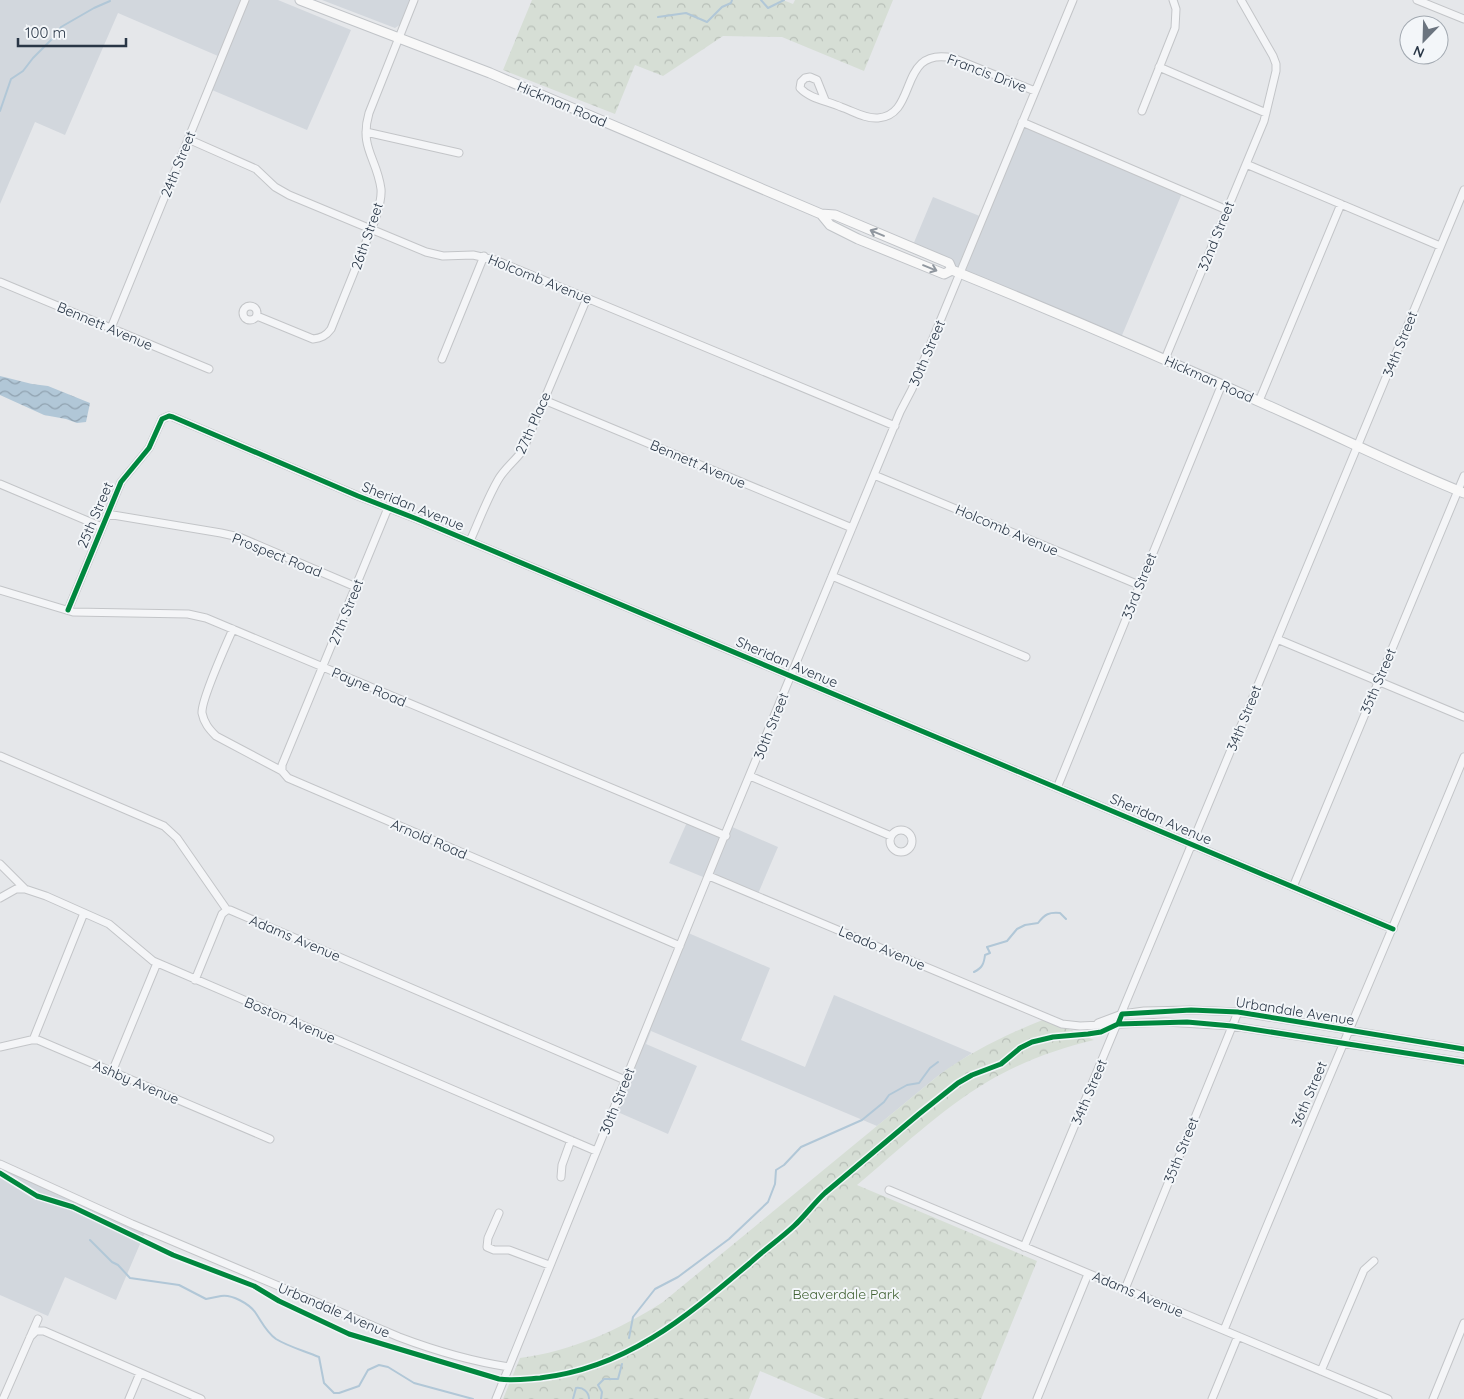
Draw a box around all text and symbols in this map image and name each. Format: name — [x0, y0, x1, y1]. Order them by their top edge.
scale bar — [18, 15, 125, 47]
north arrow — [1399, 15, 1449, 65]
text: 100 m — [25, 23, 66, 42]
text: N — [1411, 42, 1427, 62]
street label: Francis Drive — [945, 50, 1029, 96]
street label: Hickman Road — [514, 77, 610, 131]
street label: 24th Street — [157, 128, 199, 200]
street label: 32nd Street — [1194, 198, 1238, 274]
street label: 26th Street — [347, 200, 387, 272]
one-way arrow — [870, 227, 885, 237]
street label: Holcomb Avenue — [486, 250, 595, 308]
one-way arrow — [922, 264, 937, 274]
street label: Bennett Avenue — [54, 298, 156, 354]
street label: 34th Street — [1379, 308, 1421, 380]
street label: 30th Street — [905, 317, 949, 389]
street label: Hickman Road — [1162, 351, 1256, 407]
street label: 27th Place — [511, 389, 555, 457]
street label: Bennett Avenue — [647, 436, 749, 492]
street label: Sheridan Avenue — [359, 477, 467, 535]
street label: 25th Street — [73, 479, 117, 551]
street label: Holcomb Avenue — [953, 500, 1061, 560]
street label: Prospect Road — [229, 529, 325, 581]
street label: 33rd Street — [1117, 550, 1161, 622]
street label: 27th Street — [325, 576, 367, 648]
street label: Sheridan Avenue — [733, 632, 841, 692]
street label: 35th Street — [1356, 645, 1400, 717]
street label: Payne Road — [329, 663, 409, 711]
street label: 34th Street — [1223, 682, 1265, 754]
street label: 30th Street — [749, 690, 793, 762]
street label: Sheridan Avenue — [1107, 789, 1215, 849]
street label: Arnold Road — [388, 815, 470, 863]
street label: Adams Avenue — [247, 911, 343, 965]
street label: Leado Avenue — [836, 922, 928, 974]
street label: Boston Avenue — [242, 993, 338, 1047]
street label: Urbandale Avenue — [1234, 993, 1356, 1029]
street label: Ashby Avenue — [90, 1056, 182, 1108]
street label: 34th Street — [1067, 1056, 1111, 1128]
street label: 36th Street — [1287, 1058, 1331, 1130]
street label: 30th Street — [595, 1065, 639, 1137]
street label: 35th Street — [1160, 1114, 1203, 1186]
street label: Adams Avenue — [1090, 1267, 1186, 1321]
street label: Urbandale Avenue — [275, 1278, 393, 1342]
park label: Beaverdale Park — [792, 1285, 900, 1303]

